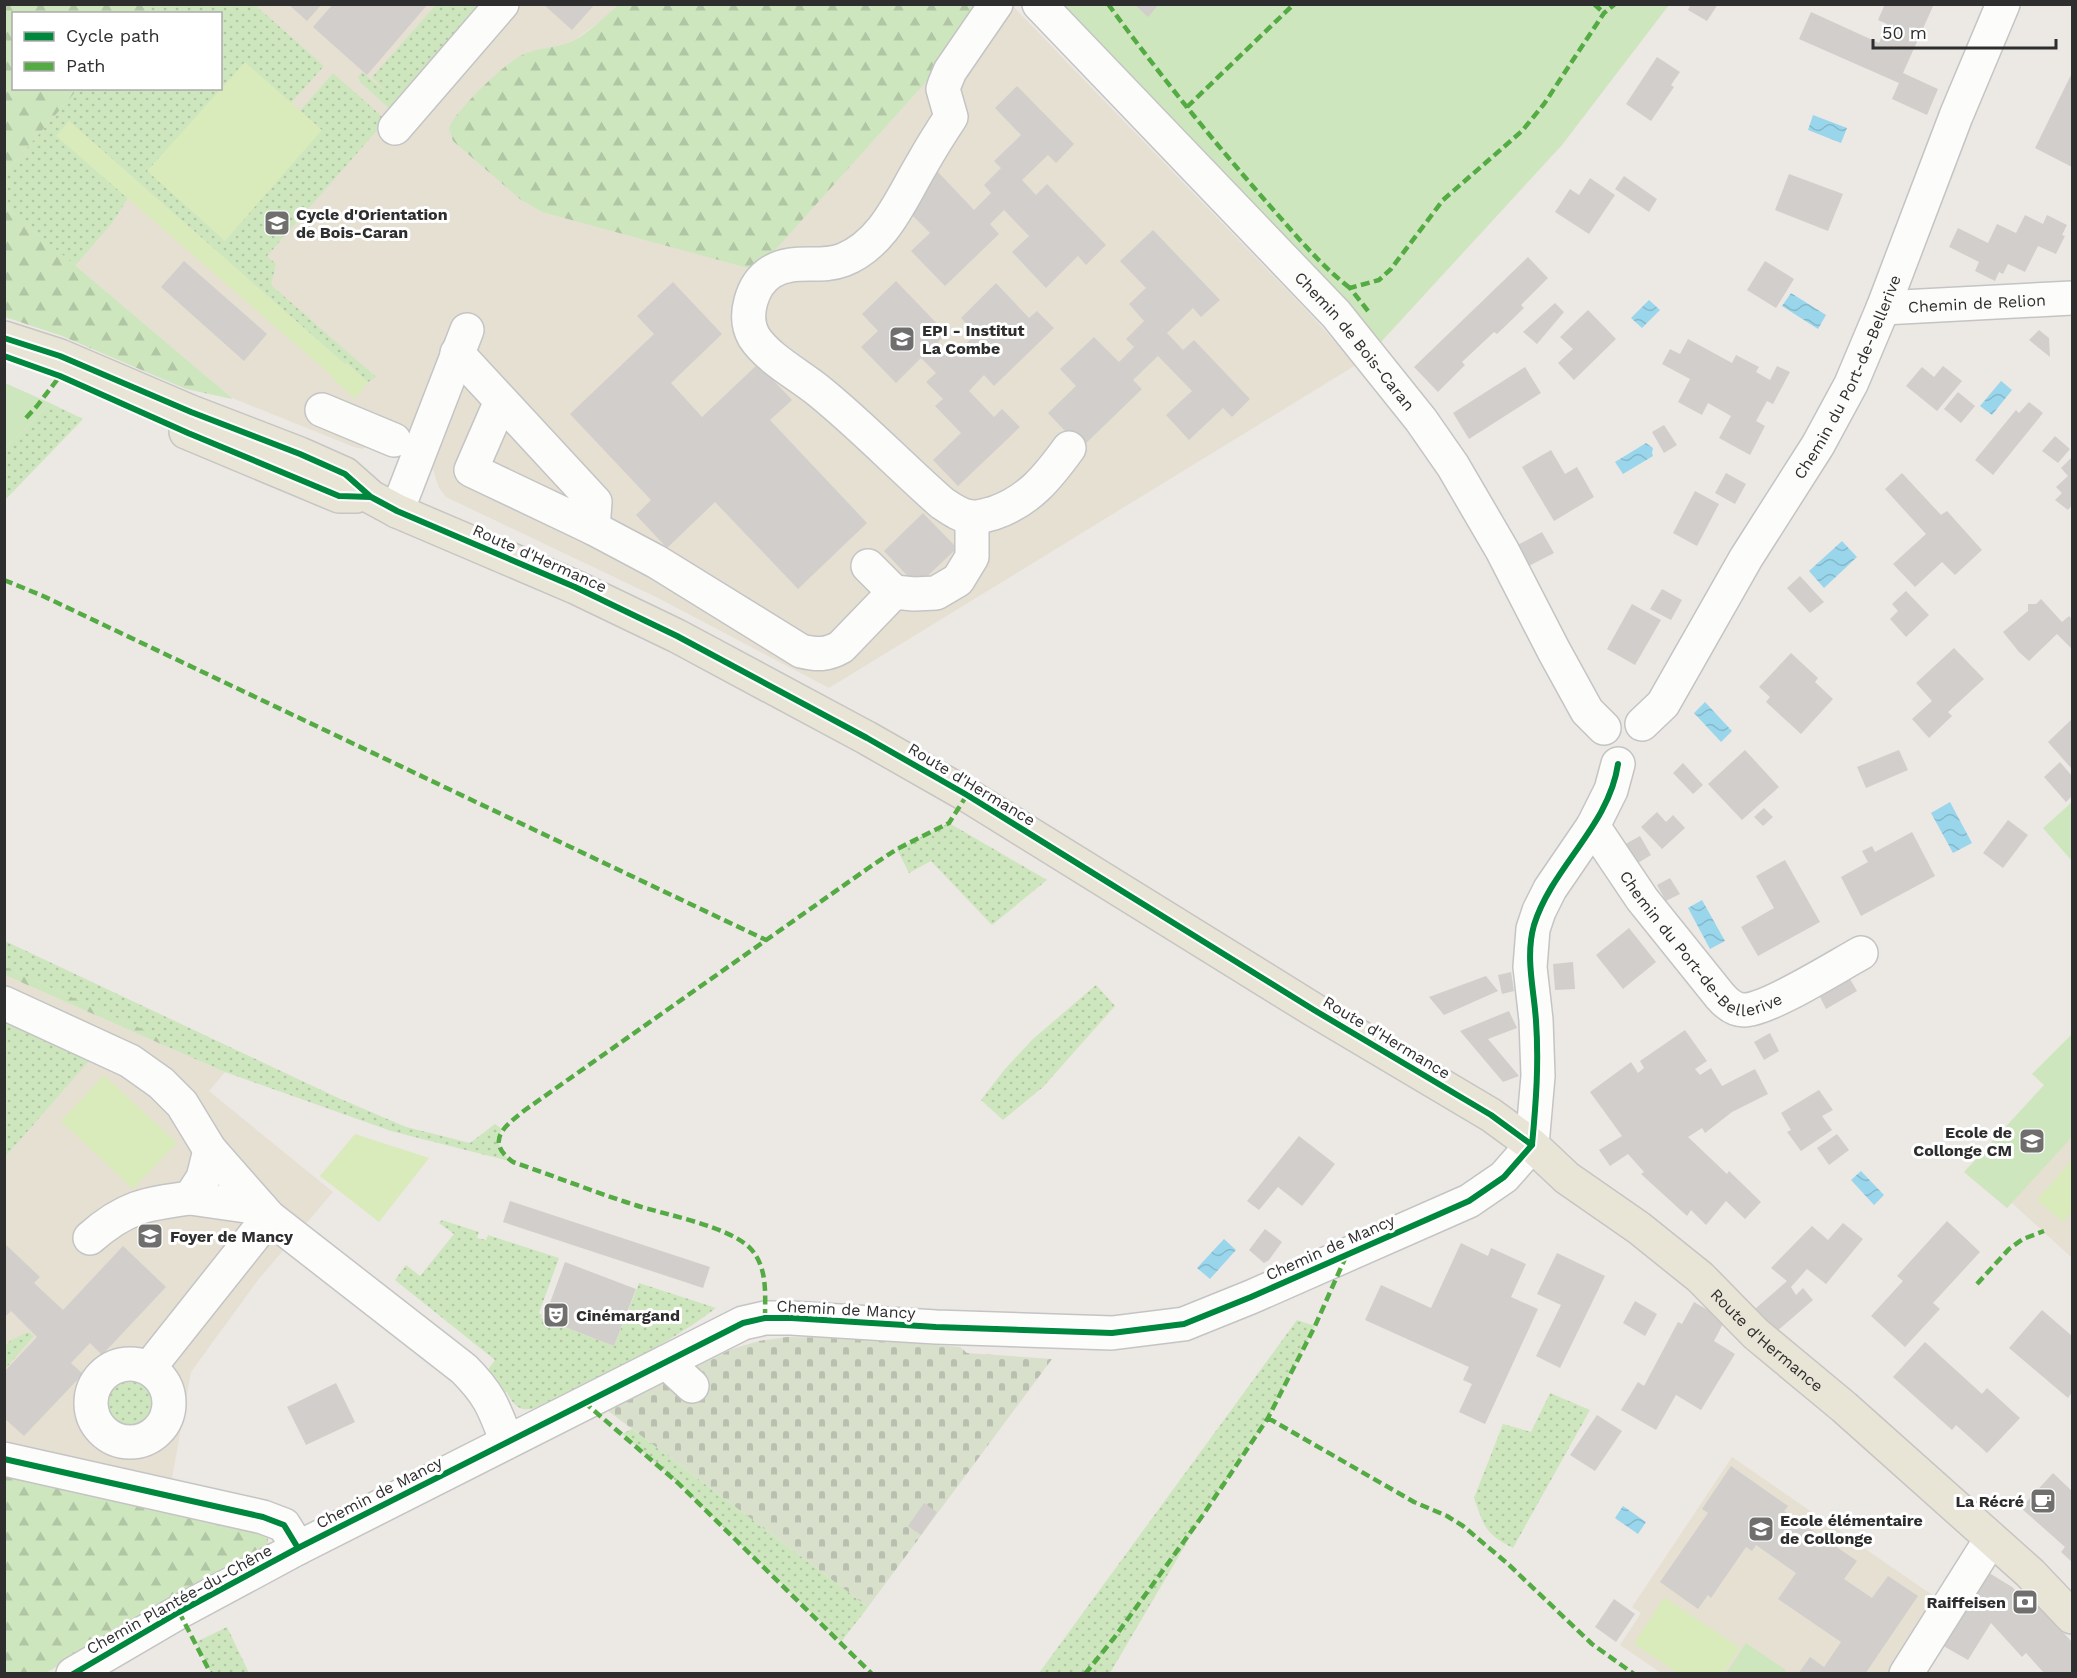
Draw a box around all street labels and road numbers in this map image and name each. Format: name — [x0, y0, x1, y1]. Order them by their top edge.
street label: Chemin de Bois-Caran — [1291, 268, 1419, 414]
street label: Chemin du Port-de-Bellerive — [1790, 272, 1905, 483]
street label: Chemin de Relion — [1907, 290, 2046, 317]
street label: Route d'Hermance — [470, 520, 610, 597]
street label: Route d'Hermance — [905, 739, 1039, 830]
street label: Chemin du Port-de-Bellerive — [1616, 867, 1785, 1020]
street label: Route d'Hermance — [1320, 992, 1454, 1083]
street label: Chemin de Mancy — [1263, 1210, 1398, 1284]
street label: Route d'Hermance — [1707, 1285, 1827, 1396]
street label: Chemin de Mancy — [776, 1296, 917, 1323]
street label: Chemin de Mancy — [313, 1452, 446, 1532]
street label: Chemin Plantée-du-Chêne — [83, 1540, 275, 1658]

